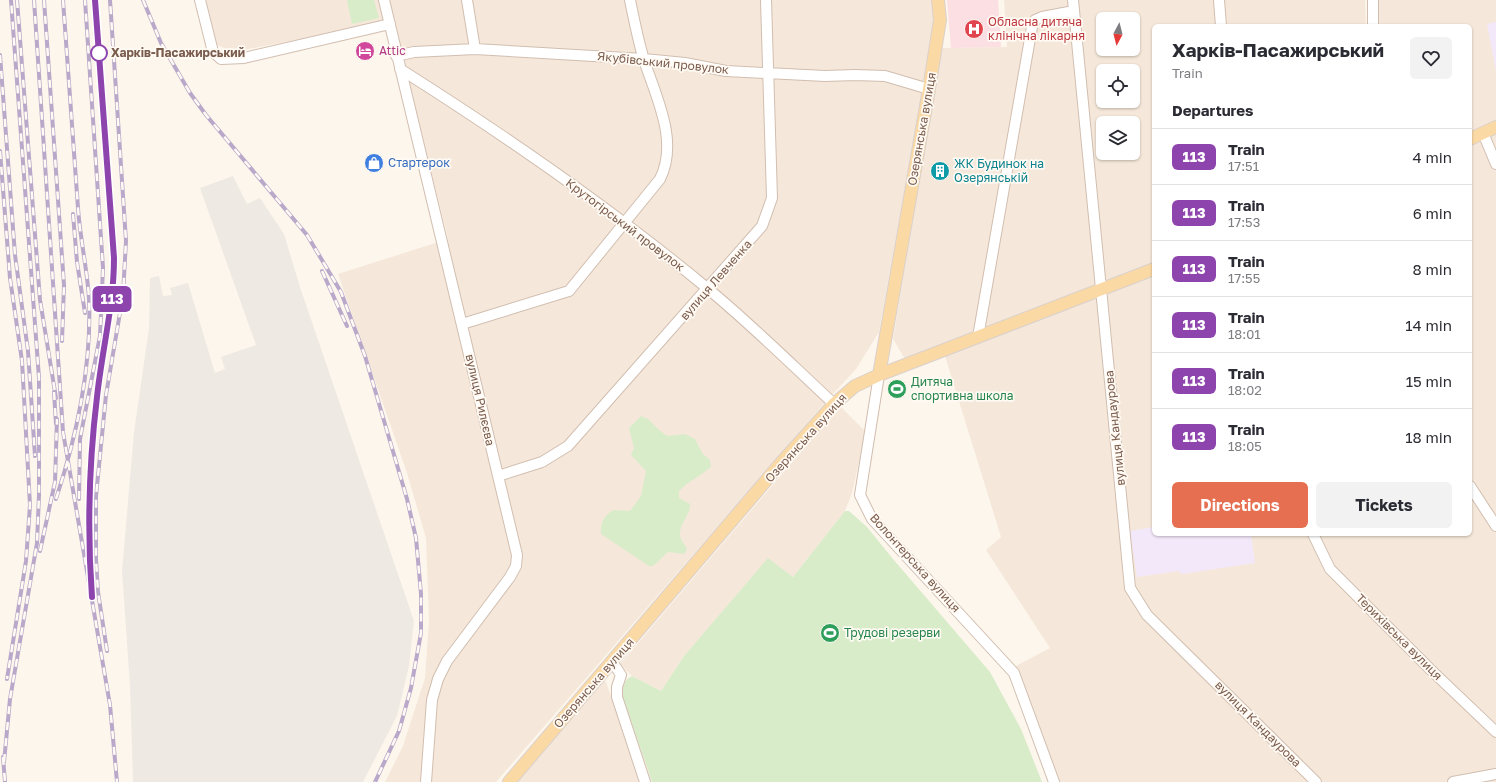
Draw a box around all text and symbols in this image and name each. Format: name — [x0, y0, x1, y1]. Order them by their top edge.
north arrow — [1096, 12, 1140, 56]
map controls — [1096, 12, 1140, 160]
place label: Обласна дитяча клінічна лікарня — [988, 14, 1085, 43]
hospital icon: Обласна дитяча клінічна лікарня — [963, 18, 985, 40]
button: heart — [1410, 37, 1452, 79]
text: Харків-Пасажирський — [1172, 38, 1384, 61]
hotel icon: Attic — [354, 40, 376, 62]
place label: Attic — [379, 43, 406, 58]
marker: Харків-Пасажирський — [90, 44, 108, 62]
place label: Харків-Пасажирський — [111, 45, 245, 60]
street label: Якубівський провулок — [596, 48, 730, 77]
button: locate — [1096, 64, 1140, 108]
text: Train — [1172, 65, 1203, 81]
street label: Озерянська вулиця — [904, 71, 939, 187]
text: Departures — [1172, 101, 1253, 119]
button: layers — [1096, 116, 1140, 160]
text: Train — [1228, 140, 1265, 158]
text: 113 — [1183, 148, 1205, 165]
text: 4 min — [1413, 148, 1452, 166]
shop icon: Стартерок — [363, 152, 385, 174]
place label: Стартерок — [388, 155, 450, 170]
place label: ЖК Будинок на Озерянській — [954, 156, 1044, 185]
text: 17:51 — [1228, 158, 1259, 174]
building icon: ЖК Будинок на Озерянській — [929, 160, 951, 182]
street label: Крутогірський провулок — [563, 175, 688, 274]
text: Train — [1228, 196, 1265, 214]
text: 113 — [1183, 204, 1205, 221]
text: 6 min — [1413, 204, 1452, 222]
text: 17:53 — [1228, 214, 1260, 230]
street label: вулиця Левченка — [677, 236, 755, 323]
text: Train — [1228, 252, 1265, 270]
text: 113 — [1183, 260, 1205, 277]
text: 8 min — [1413, 260, 1452, 278]
text: 17:55 — [1228, 270, 1260, 286]
line badge: 113 — [89, 286, 135, 312]
text: 113 — [101, 290, 123, 307]
text: Train — [1228, 308, 1265, 326]
text: 113 — [1183, 316, 1205, 333]
text: 14 min — [1405, 316, 1452, 334]
text: 18:01 — [1228, 326, 1261, 342]
street label: вулиця Рилєєва — [463, 353, 498, 447]
text: Train — [1228, 364, 1265, 382]
street label: вулиця Кандаурова — [1101, 370, 1128, 486]
text: 113 — [1183, 372, 1205, 389]
text: 15 min — [1406, 372, 1452, 390]
place label: Дитяча спортивна школа — [911, 374, 1014, 403]
sports icon: Дитяча спортивна школа — [886, 378, 908, 400]
text: 18:02 — [1228, 382, 1262, 398]
street label: Озерянська вулиця — [762, 390, 850, 485]
text: Train — [1228, 420, 1265, 438]
text: 113 — [1183, 428, 1205, 445]
text: 18 min — [1405, 428, 1452, 446]
text: 18:05 — [1228, 438, 1262, 454]
button: Directions — [1172, 482, 1308, 528]
button: Tickets — [1316, 482, 1452, 528]
street label: Волонтерська вулиця — [867, 510, 964, 615]
street label: Терихівська вулиця — [1353, 590, 1446, 683]
sports icon: Трудові резерви — [819, 622, 841, 644]
place label: Трудові резерви — [844, 625, 940, 640]
street label: Озерянська вулиця — [550, 634, 637, 731]
street label: вулиця Кандаурова — [1212, 677, 1305, 770]

